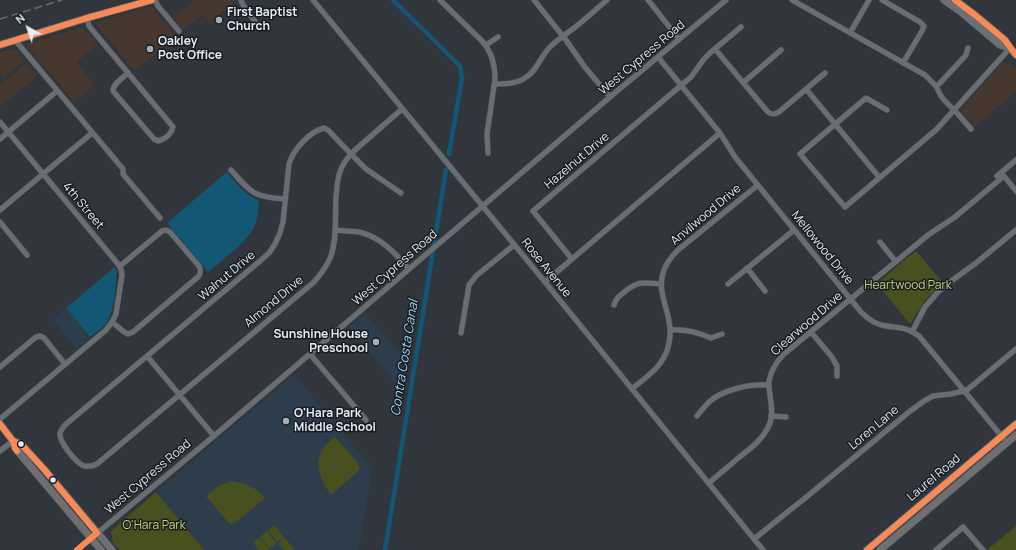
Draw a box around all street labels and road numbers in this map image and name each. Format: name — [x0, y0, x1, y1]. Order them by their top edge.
street label: West Cypress Road — [596, 18, 688, 98]
street label: Hazelnut Drive — [542, 130, 612, 192]
street label: 4th Street — [59, 180, 107, 232]
street label: Anvilwood Drive — [668, 181, 744, 249]
street label: Mellowood Drive — [788, 208, 856, 288]
street label: West Cypress Road — [350, 227, 440, 309]
street label: Rose Avenue — [518, 236, 574, 300]
street label: Walnut Drive — [196, 248, 258, 304]
street label: Almond Drive — [242, 273, 306, 331]
street label: Clearwood Drive — [768, 289, 846, 359]
street label: Loren Lane — [846, 403, 902, 453]
street label: West Cypress Road — [102, 437, 194, 517]
street label: Laurel Road — [905, 452, 963, 504]

